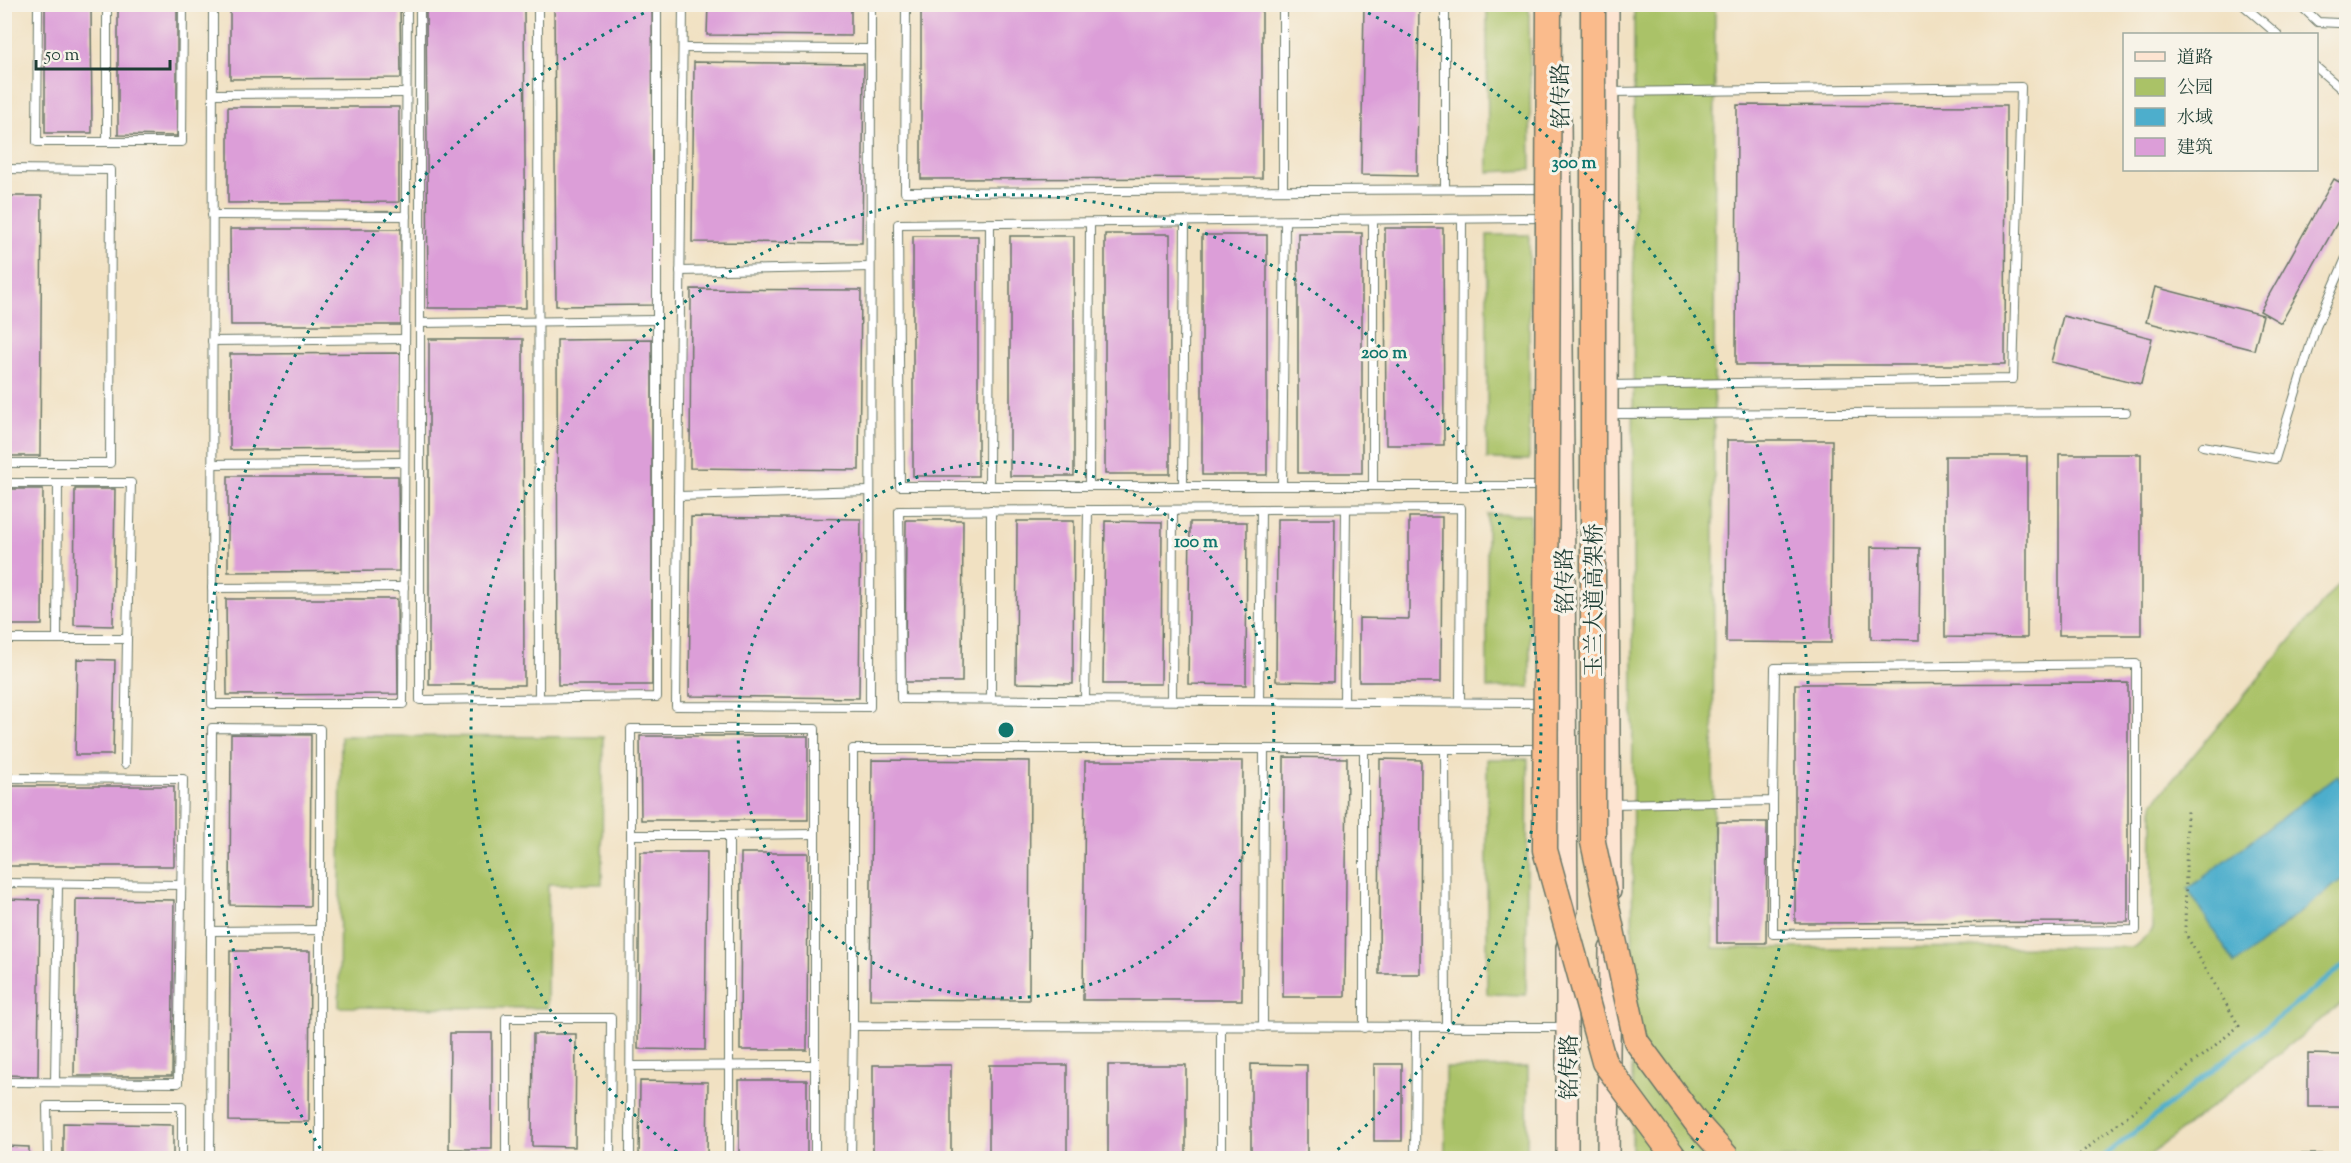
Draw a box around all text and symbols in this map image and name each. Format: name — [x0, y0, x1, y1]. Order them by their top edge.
scale bar — [36, 33, 170, 71]
legend — [2123, 33, 2318, 171]
text: 50 m — [44, 43, 80, 69]
text: 道路 — [2177, 46, 2213, 72]
street label: 铭传路 — [1546, 63, 1580, 129]
text: 公园 — [2177, 76, 2213, 102]
text: 水域 — [2177, 106, 2213, 132]
text: 建筑 — [2177, 136, 2213, 162]
text: 300 m — [1552, 151, 1597, 177]
text: 200 m — [1361, 341, 1407, 367]
street label: 玉兰大道高架桥 — [1580, 523, 1612, 677]
text: 100 m — [1174, 530, 1218, 556]
street label: 铭传路 — [1550, 548, 1584, 614]
centre of rings — [996, 720, 1016, 740]
street label: 铭传路 — [1555, 1034, 1587, 1100]

